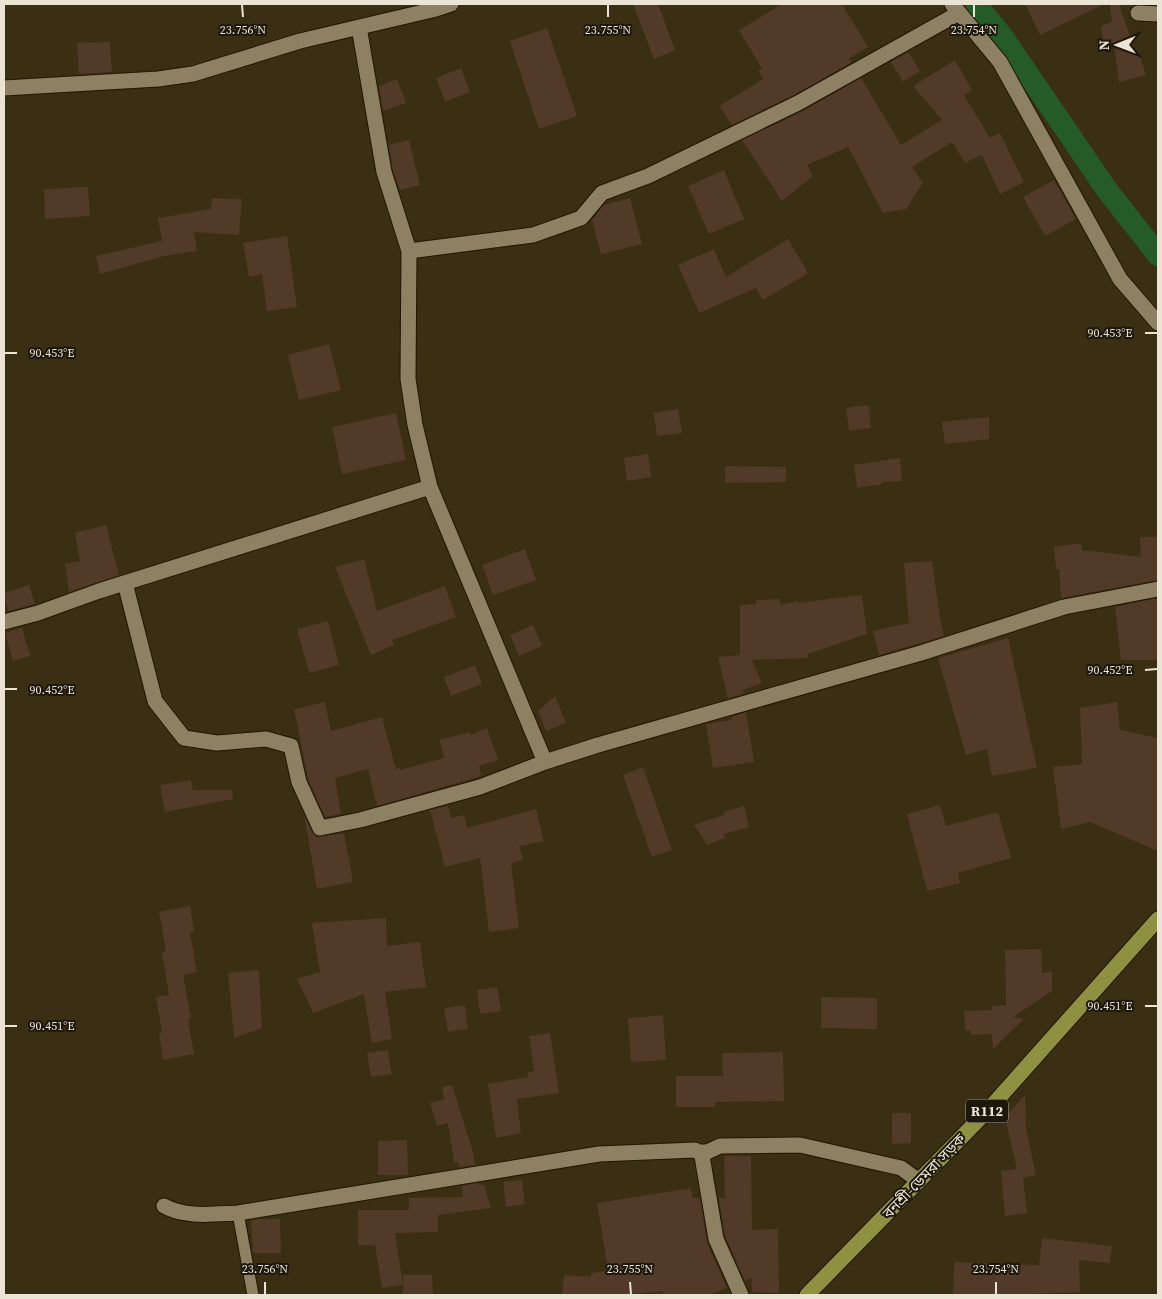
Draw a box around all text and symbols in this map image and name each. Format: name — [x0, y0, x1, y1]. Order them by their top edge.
north arrow — [1092, 20, 1142, 70]
text: 23.756°N — [220, 22, 266, 38]
text: 23.755°N — [585, 22, 631, 38]
text: 23.754°N — [951, 22, 997, 38]
text: N — [1094, 40, 1114, 51]
text: 90.453°E — [1088, 325, 1132, 341]
text: 90.453°E — [30, 345, 74, 361]
text: 90.452°E — [1088, 662, 1132, 678]
text: 90.452°E — [30, 682, 74, 698]
text: 90.451°E — [1088, 998, 1132, 1014]
text: 90.451°E — [30, 1018, 74, 1034]
road number: R112 — [966, 1100, 1008, 1122]
street label: বনশ্রী-ডেমরা সড়ক — [877, 1128, 970, 1224]
text: 23.756°N — [242, 1261, 288, 1277]
text: 23.755°N — [607, 1261, 653, 1277]
text: 23.754°N — [973, 1261, 1019, 1277]

